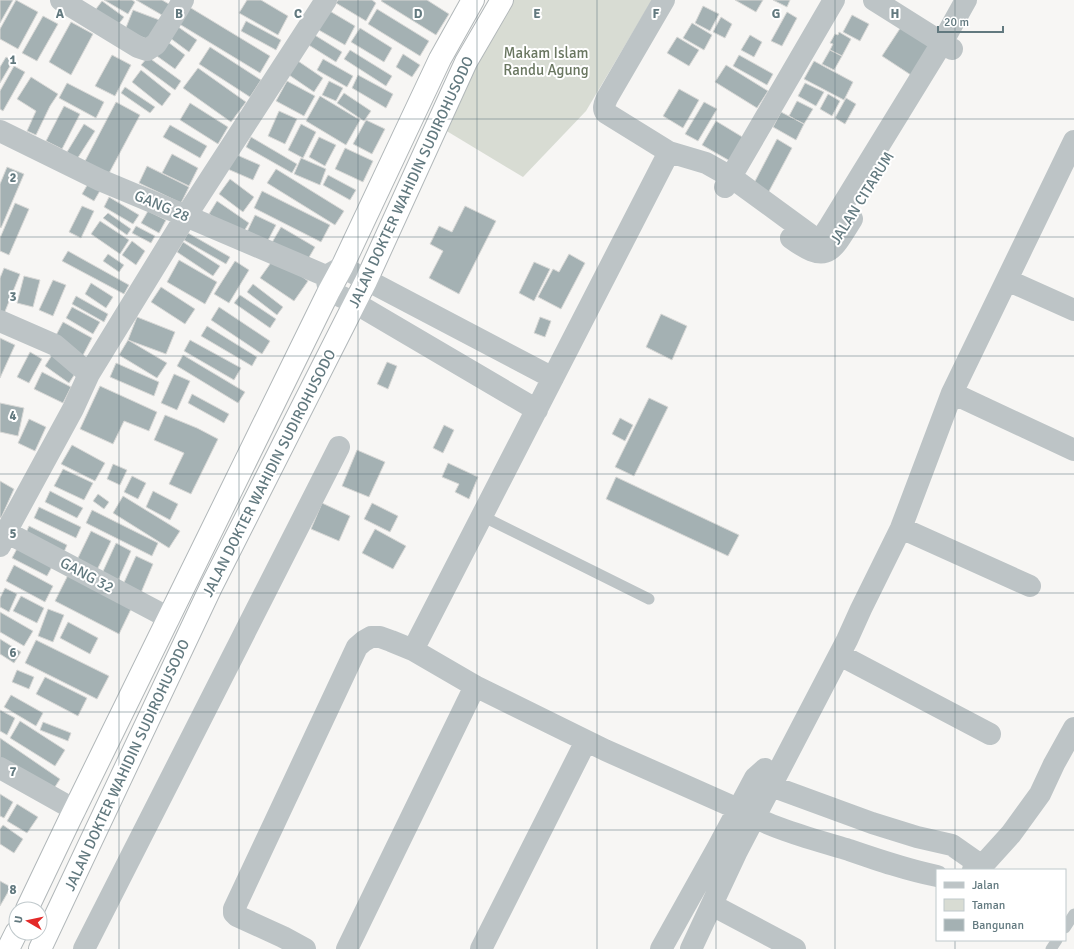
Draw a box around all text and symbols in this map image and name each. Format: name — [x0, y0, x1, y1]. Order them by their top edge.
text: A — [56, 6, 65, 22]
text: B — [175, 6, 183, 22]
text: C — [294, 6, 302, 22]
text: D — [414, 6, 423, 22]
text: E — [533, 6, 541, 22]
text: F — [653, 6, 660, 22]
text: G — [772, 6, 780, 22]
text: H — [891, 6, 899, 22]
scale bar — [938, 8, 1003, 34]
text: 20 m — [944, 15, 969, 30]
park label: Makam Islam Randu Agung — [503, 44, 589, 79]
text: 1 — [9, 52, 17, 68]
street label: JALAN DOKTER WAHIDIN SUDIROHUSODO — [345, 53, 477, 311]
street label: JALAN CITARUM — [826, 148, 898, 248]
text: 2 — [9, 170, 17, 186]
street label: GANG 28 — [132, 186, 192, 226]
text: 3 — [9, 289, 17, 305]
street label: JALAN DOKTER WAHIDIN SUDIROHUSODO — [198, 346, 340, 600]
text: 4 — [9, 408, 17, 424]
text: 5 — [9, 526, 17, 542]
street label: GANG 32 — [57, 553, 117, 597]
street label: JALAN DOKTER WAHIDIN SUDIROHUSODO — [61, 636, 193, 894]
text: 6 — [9, 645, 17, 661]
text: 7 — [9, 764, 17, 780]
legend — [936, 869, 1066, 941]
text: Jalan — [972, 878, 999, 893]
text: 8 — [9, 882, 17, 898]
text: Taman — [972, 898, 1005, 913]
north arrow — [8, 901, 48, 941]
text: U — [12, 915, 26, 924]
text: Bangunan — [972, 918, 1024, 933]

